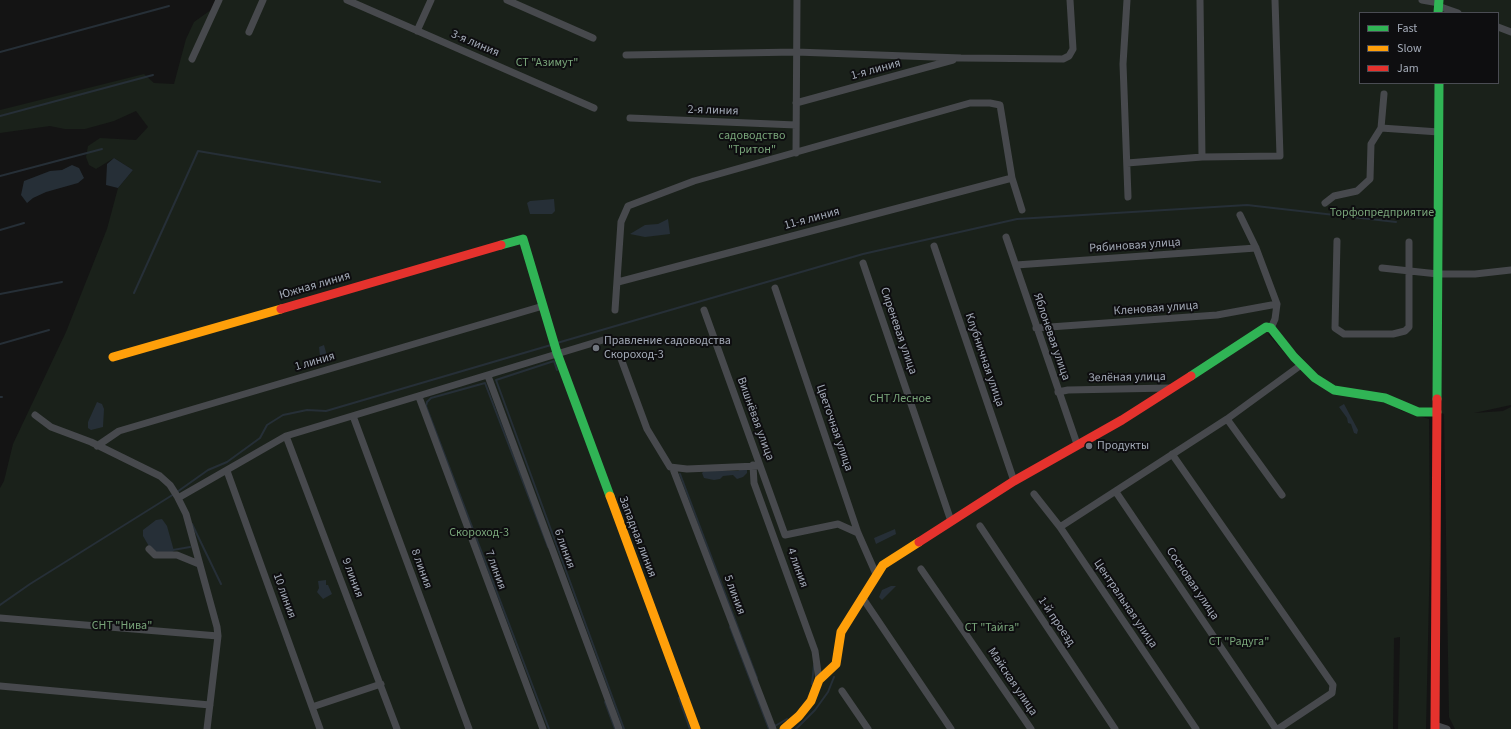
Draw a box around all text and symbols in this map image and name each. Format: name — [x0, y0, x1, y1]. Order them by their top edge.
legend — [1359, 12, 1499, 84]
text: Fast — [1397, 20, 1417, 37]
street label: 3-я линия — [449, 27, 501, 61]
text: Slow — [1397, 40, 1422, 57]
park label: СТ "Азимут" — [516, 56, 578, 70]
street label: 1-я линия — [849, 56, 903, 84]
text: Jam — [1397, 60, 1419, 77]
street label: 2-я линия — [687, 103, 739, 119]
park label: садоводство "Тритон" — [719, 129, 785, 157]
street label: 11-я линия — [783, 205, 841, 233]
park label: Торфопредприятие — [1330, 206, 1434, 220]
street label: Рябиновая улица — [1089, 236, 1181, 256]
street label: Южная линия — [278, 269, 352, 303]
street label: Сиреневая улица — [876, 286, 920, 376]
street label: Яблоневая улица — [1029, 292, 1073, 382]
street label: Кленовая улица — [1113, 299, 1199, 319]
street label: Клубничная улица — [961, 311, 1007, 409]
place label: Правление садоводства Скороход-3 — [604, 334, 731, 362]
marker: Правление садоводства Скороход-3 — [591, 343, 601, 353]
street label: 1 линия — [293, 349, 337, 375]
street label: Зелёная улица — [1088, 370, 1166, 386]
street label: Вишнёвая улица — [733, 375, 777, 463]
street label: Цветочная улица — [812, 383, 856, 473]
park label: СНТ Лесное — [869, 392, 931, 406]
place label: Продукты — [1097, 439, 1149, 453]
marker: Продукты — [1084, 441, 1094, 451]
street label: Западная линия — [615, 494, 659, 580]
park label: Скороход-3 — [449, 526, 509, 540]
street label: 6 линия — [550, 527, 578, 571]
street label: Сосновая улица — [1162, 545, 1222, 623]
street label: 4 линия — [783, 546, 811, 590]
street label: 8 линия — [407, 547, 435, 591]
street label: 7 линия — [481, 548, 509, 592]
street label: 9 линия — [338, 556, 366, 600]
street label: Центральная улица — [1090, 557, 1160, 651]
street label: 10 линия — [269, 571, 299, 621]
street label: 5 линия — [720, 573, 748, 617]
street label: 1-й проезд — [1034, 595, 1078, 649]
park label: СНТ "Нива" — [92, 619, 152, 633]
park label: СТ "Тайга" — [965, 621, 1019, 635]
park label: СТ "Радуга" — [1209, 635, 1269, 649]
street label: Майская улица — [984, 645, 1040, 719]

